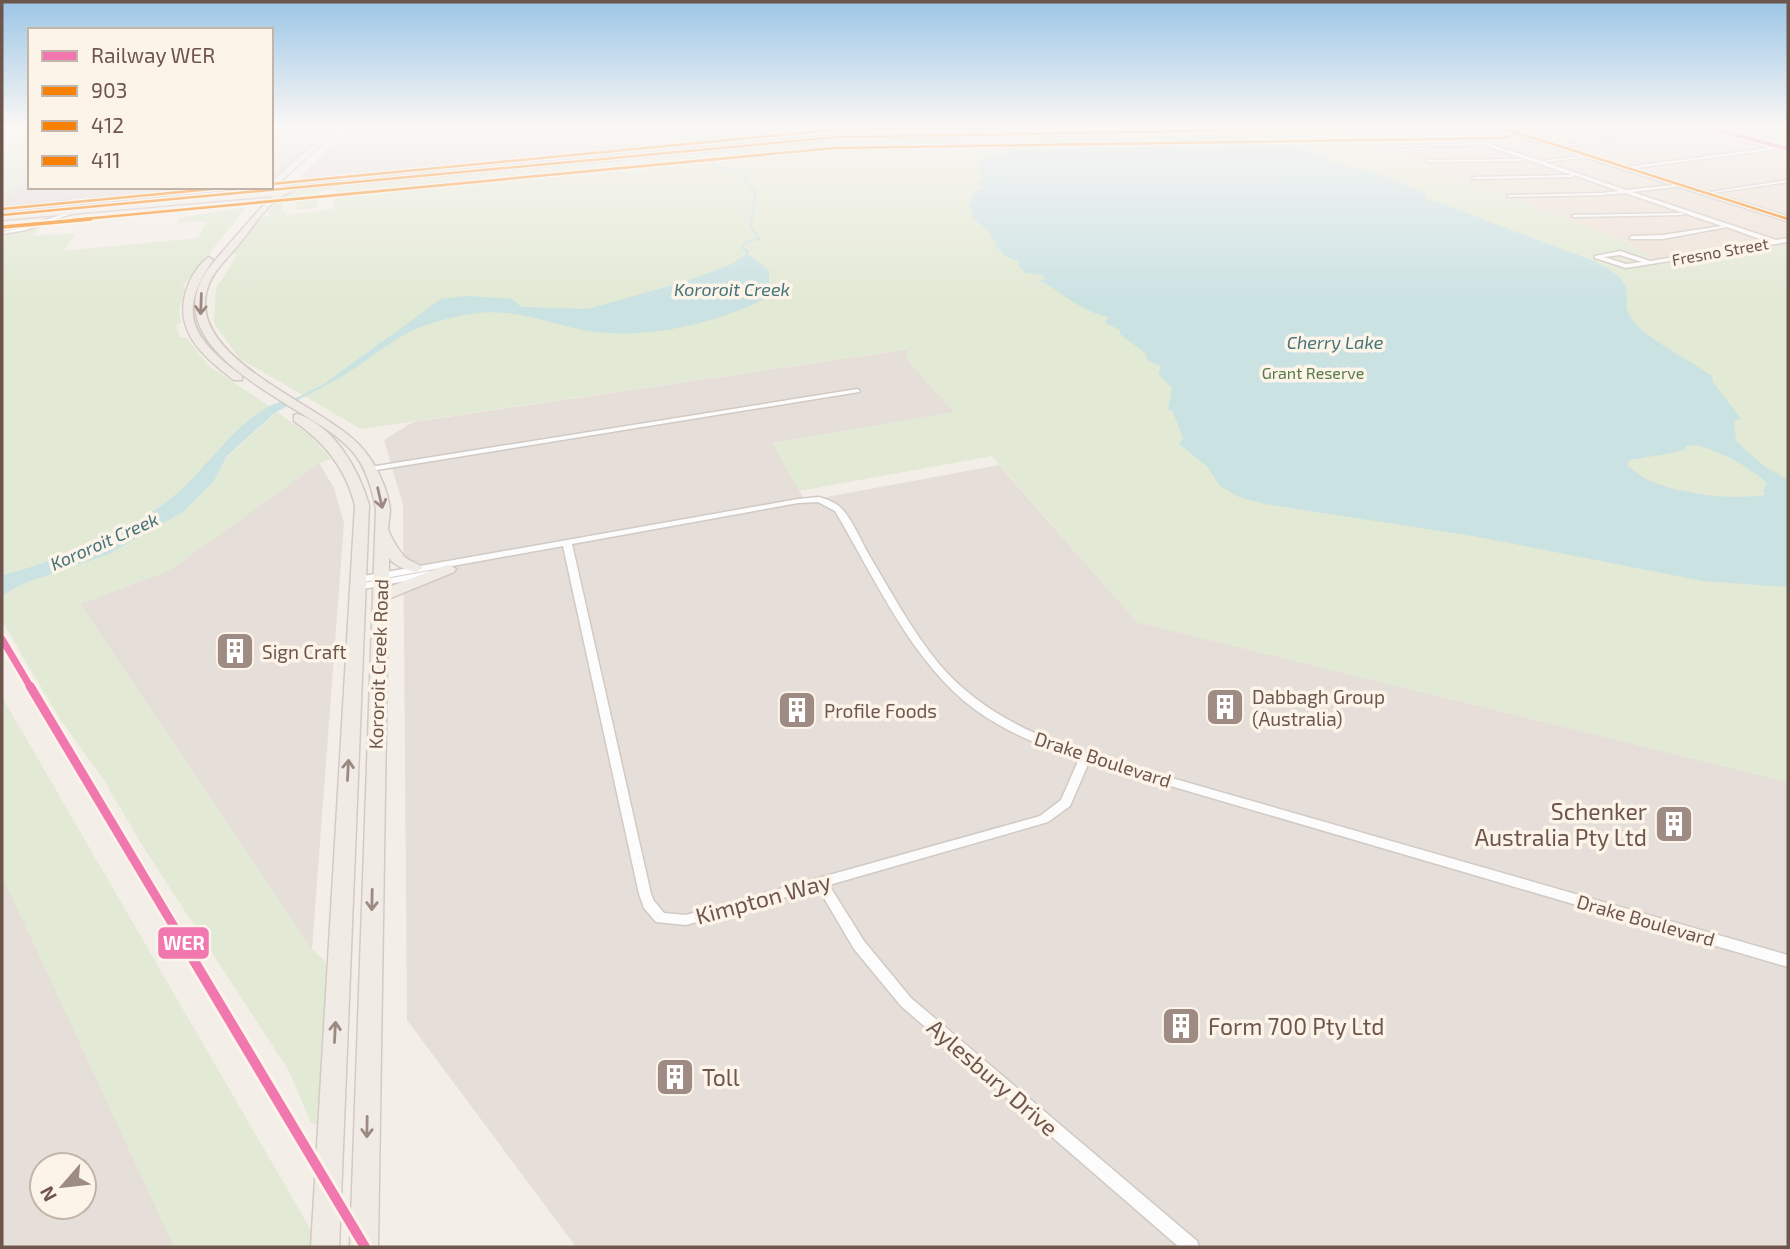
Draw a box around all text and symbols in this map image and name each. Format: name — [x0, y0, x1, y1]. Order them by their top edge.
legend — [28, 28, 273, 189]
text: Railway WER — [91, 42, 215, 67]
text: 903 — [91, 77, 127, 102]
text: 412 — [91, 112, 124, 137]
text: 411 — [91, 147, 121, 172]
street label: Fresno Street — [1670, 233, 1770, 269]
water label: Kororoit Creek — [674, 278, 790, 300]
one-way arrow — [195, 292, 208, 315]
water label: Cherry Lake — [1287, 331, 1384, 353]
park label: Grant Reserve — [1262, 363, 1364, 382]
one-way arrow — [374, 486, 387, 509]
water label: Kororoit Creek — [47, 507, 161, 575]
street label: Kororoit Creek Road — [364, 578, 392, 750]
building icon: Sign Craft — [214, 630, 256, 672]
place label: Sign Craft — [262, 640, 347, 663]
place label: Dabbagh Group (Australia) — [1252, 685, 1385, 730]
building icon: Dabbagh Group (Australia) — [1204, 686, 1246, 728]
building icon: Profile Foods — [776, 689, 818, 731]
place label: Profile Foods — [824, 699, 937, 722]
street label: Drake Boulevard — [1032, 726, 1174, 792]
one-way arrow — [342, 760, 355, 782]
place label: Schenker Australia Pty Ltd — [1475, 797, 1647, 851]
building icon: Schenker Australia Pty Ltd — [1653, 803, 1695, 845]
street label: Kimpton Way — [692, 866, 834, 930]
one-way arrow — [365, 888, 379, 911]
street label: Drake Boulevard — [1574, 889, 1718, 951]
line badge: WER — [157, 926, 210, 960]
text: WER — [163, 931, 205, 954]
building icon: Form 700 Pty Ltd — [1160, 1005, 1202, 1047]
place label: Form 700 Pty Ltd — [1208, 1012, 1385, 1040]
street label: Aylesbury Drive — [922, 1013, 1064, 1141]
one-way arrow — [329, 1021, 342, 1044]
building icon: Toll — [654, 1056, 696, 1098]
place label: Toll — [702, 1063, 740, 1091]
one-way arrow — [360, 1116, 374, 1139]
north arrow — [28, 1151, 98, 1221]
text: N — [34, 1183, 61, 1206]

